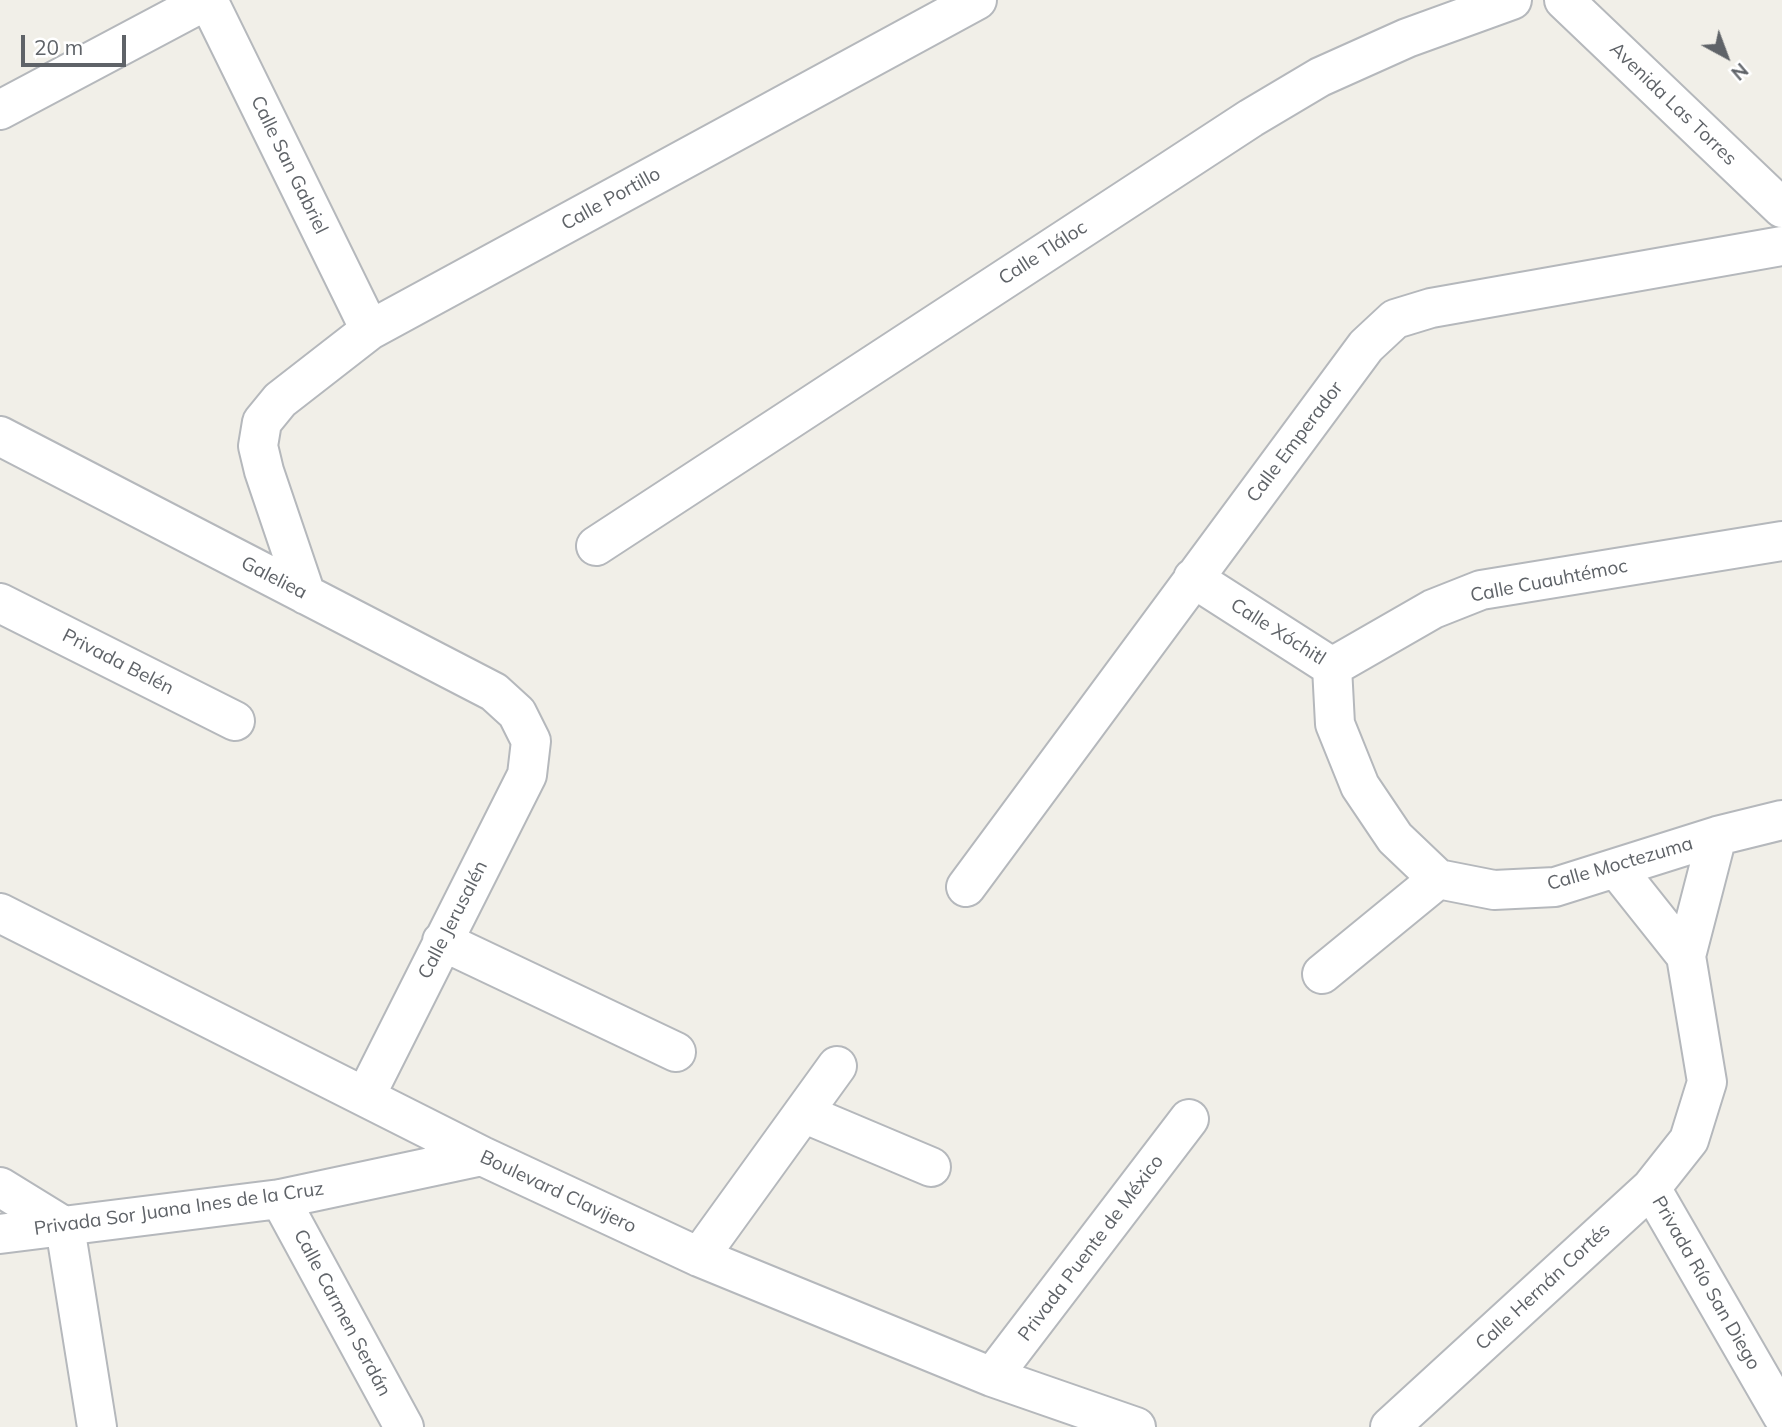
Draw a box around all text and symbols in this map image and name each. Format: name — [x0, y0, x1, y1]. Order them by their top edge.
scale bar — [24, 21, 130, 65]
north arrow — [1691, 21, 1761, 91]
text: 20 m — [34, 34, 83, 60]
street label: Avenida Las Torres — [1605, 38, 1741, 170]
text: N — [1726, 58, 1753, 86]
street label: Calle San Gabriel — [246, 92, 332, 238]
street label: Calle Portillo — [558, 162, 664, 236]
street label: Calle Tláloc — [995, 216, 1091, 290]
street label: Calle Emperador — [1242, 377, 1348, 507]
street label: Galeliea — [237, 552, 311, 604]
street label: Calle Cuauhtémoc — [1469, 555, 1629, 607]
street label: Calle Xóchitl — [1226, 594, 1330, 670]
street label: Privada Belén — [59, 624, 177, 700]
street label: Calle Moctezuma — [1544, 832, 1696, 896]
street label: Calle Jerusalén — [413, 857, 493, 983]
street label: Boulevard Clavijero — [476, 1146, 640, 1238]
street label: Privada Puente de México — [1014, 1150, 1168, 1346]
street label: Privada Sor Juana Ines de la Cruz — [33, 1177, 325, 1241]
street label: Privada Río San Diego — [1647, 1192, 1765, 1374]
street label: Calle Hernán Cortés — [1471, 1219, 1615, 1355]
street label: Calle Carmen Serdán — [288, 1226, 396, 1400]

